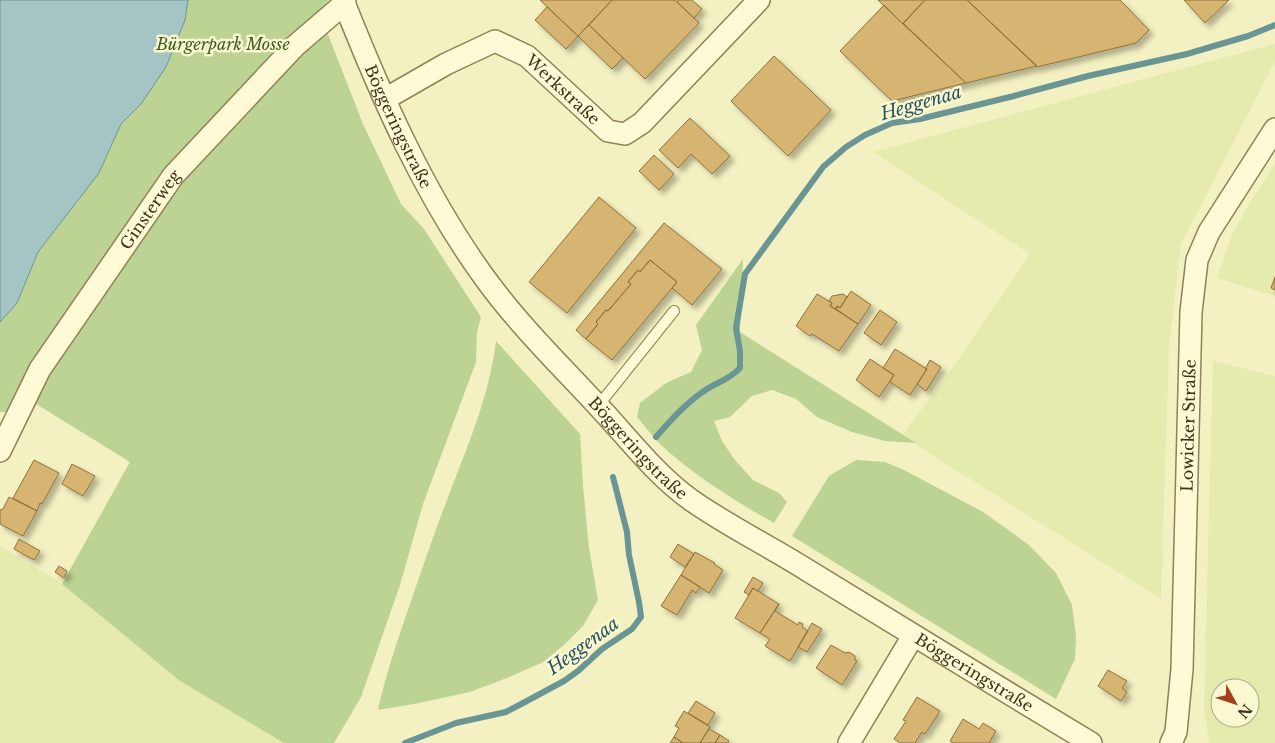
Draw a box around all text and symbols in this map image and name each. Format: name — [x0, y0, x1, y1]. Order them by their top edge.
park label: Bürgerpark Mosse — [155, 34, 290, 54]
street label: Werkstraße — [521, 49, 604, 129]
street label: Böggeringstraße — [361, 61, 436, 192]
water label: Heggenaa — [877, 81, 964, 125]
street label: Ginsterweg — [115, 165, 184, 253]
street label: Lowicker Straße — [1176, 359, 1200, 492]
street label: Böggeringstraße — [584, 392, 692, 504]
water label: Heggenaa — [542, 612, 623, 680]
street label: Böggeringstraße — [912, 629, 1037, 716]
north arrow — [1210, 678, 1260, 728]
text: N — [1234, 701, 1256, 722]

